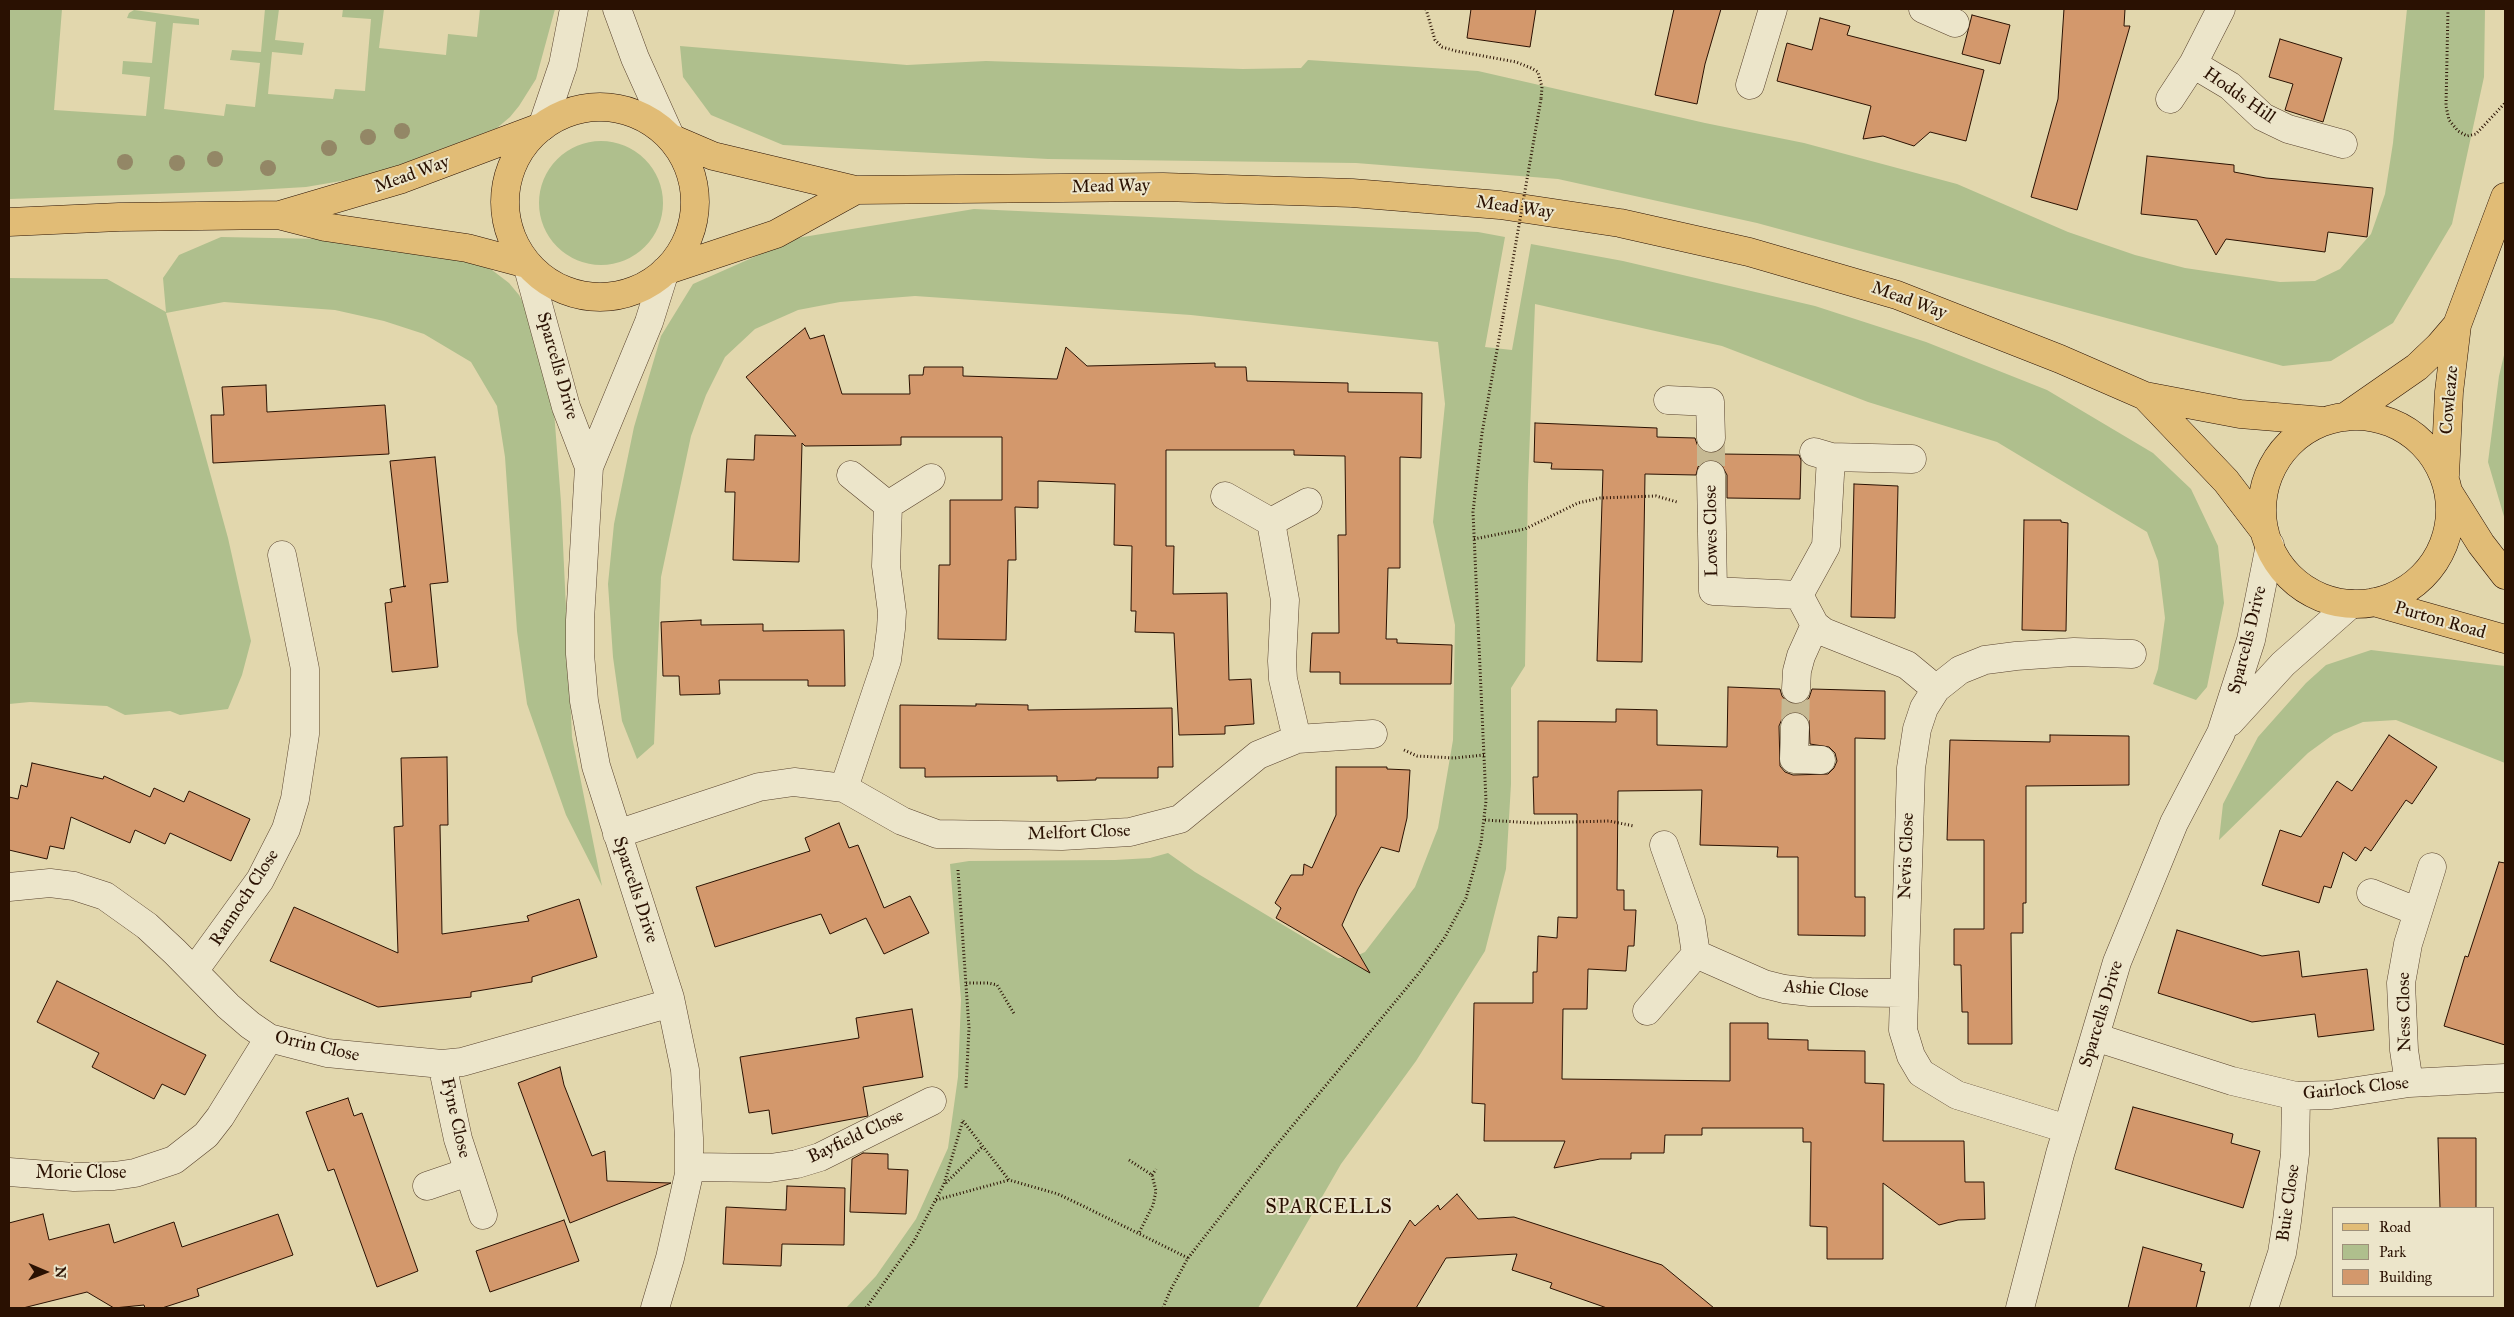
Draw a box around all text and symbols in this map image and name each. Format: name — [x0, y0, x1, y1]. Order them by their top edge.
street label: Hodds Hill — [2199, 63, 2279, 129]
street label: Mead Way — [371, 151, 453, 199]
street label: Mead Way — [1072, 176, 1150, 198]
street label: Mead Way — [1475, 192, 1555, 224]
street label: Mead Way — [1868, 277, 1950, 325]
street label: Sparcells Drive — [531, 310, 583, 422]
street label: Cowleaze — [2436, 365, 2464, 435]
street label: Lowes Close — [1700, 485, 1724, 577]
street label: Sparcells Drive — [2224, 584, 2272, 696]
street label: Purton Road — [2392, 598, 2488, 644]
street label: Nevis Close — [1895, 812, 1919, 900]
street label: Melfort Close — [1027, 820, 1131, 846]
street label: Sparcells Drive — [608, 834, 662, 946]
street label: Rannoch Close — [206, 846, 284, 950]
street label: Sparcells Drive — [2076, 958, 2128, 1070]
street label: Ness Close — [2394, 972, 2416, 1052]
street label: Ashie Close — [1783, 976, 1869, 1004]
street label: Orrin Close — [273, 1027, 361, 1067]
street label: Gairlock Close — [2302, 1073, 2410, 1105]
street label: Fyne Close — [435, 1076, 475, 1160]
street label: Bayfield Close — [804, 1105, 908, 1169]
street label: Morie Close — [36, 1163, 126, 1185]
street label: Buie Close — [2273, 1163, 2305, 1243]
district label: SPARCELLS — [1264, 1196, 1394, 1220]
legend — [2332, 1207, 2494, 1297]
text: Road — [2379, 1218, 2411, 1236]
text: Park — [2379, 1243, 2406, 1261]
north arrow — [20, 1247, 70, 1297]
text: N — [52, 1266, 69, 1278]
text: Building — [2379, 1268, 2432, 1286]

